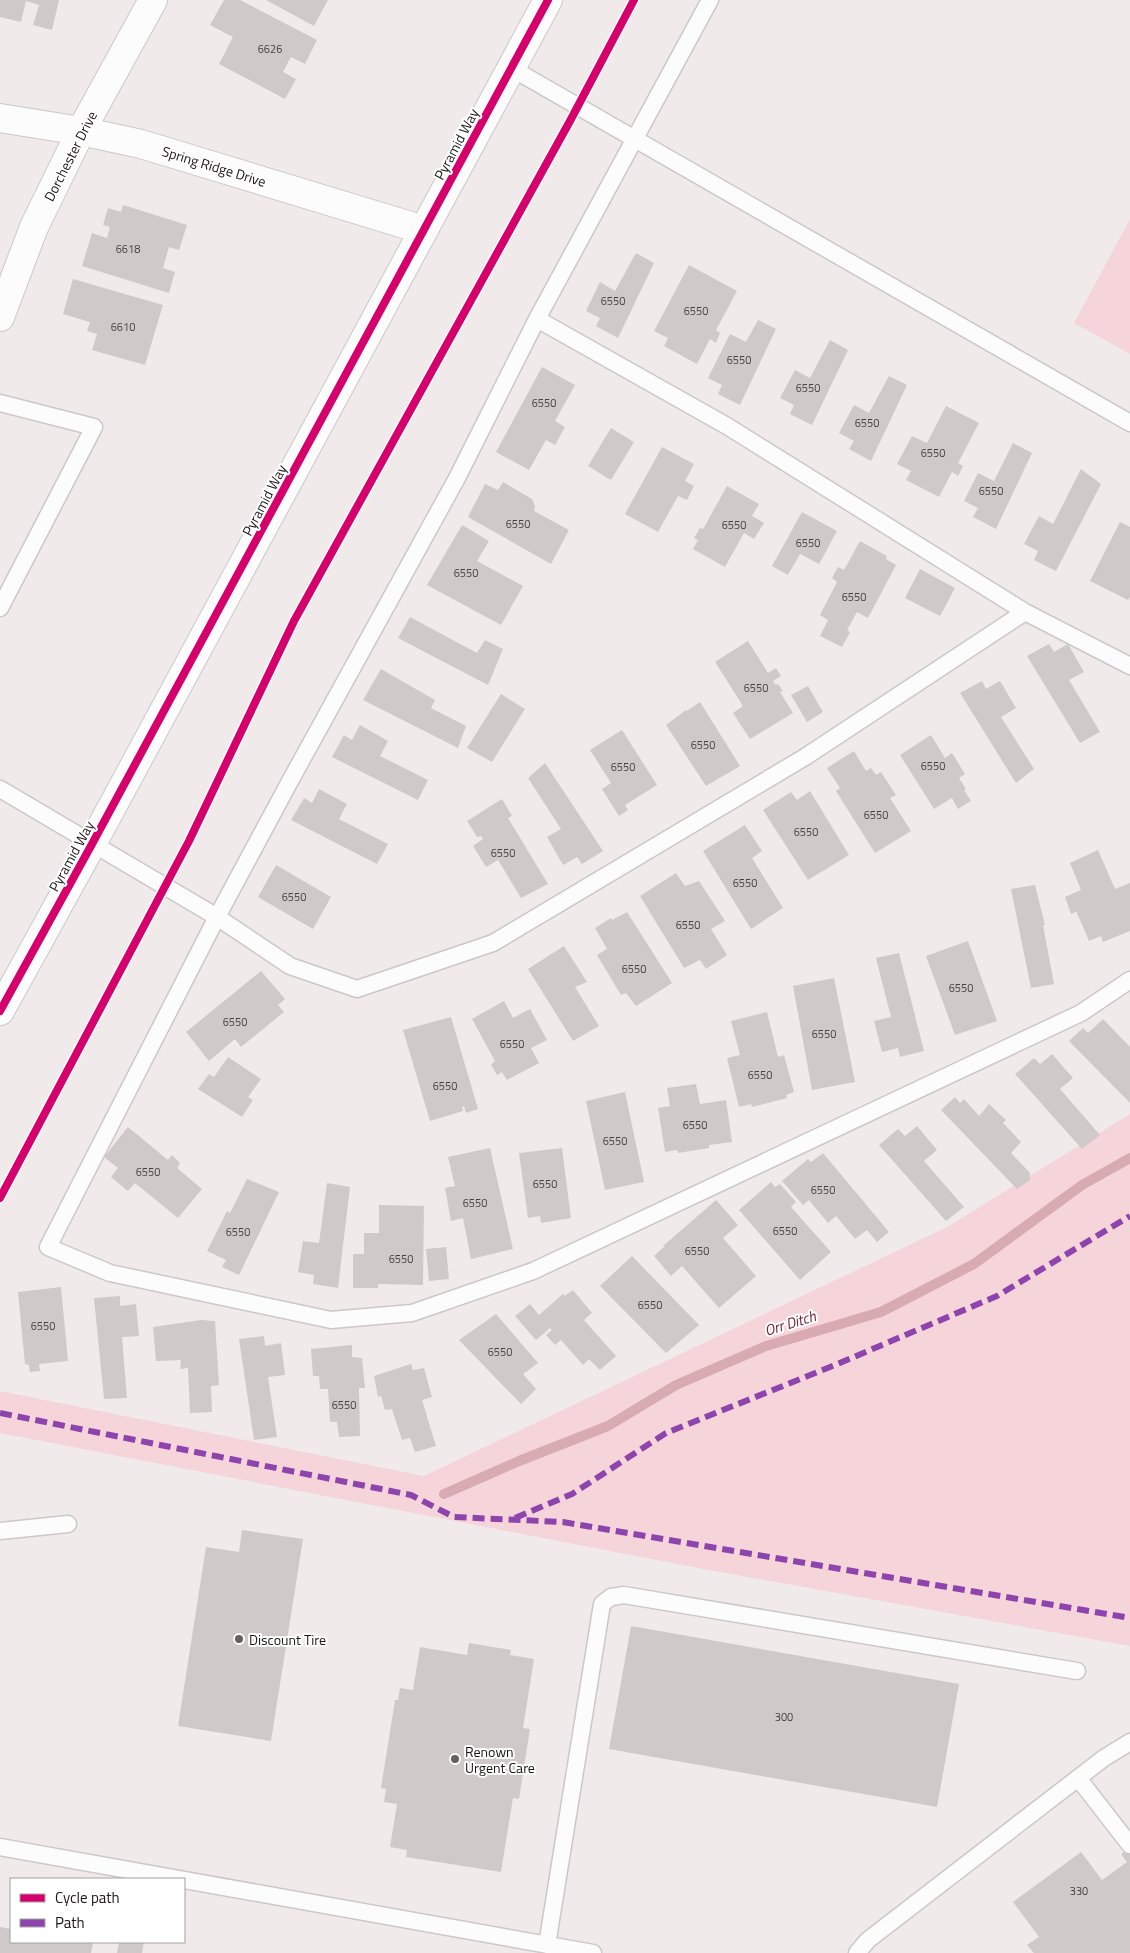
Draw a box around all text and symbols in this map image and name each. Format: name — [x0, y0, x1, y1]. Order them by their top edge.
house number: 6626 — [258, 41, 282, 57]
street label: Pyramid Way — [428, 104, 484, 183]
street label: Dorchester Drive — [38, 107, 102, 205]
street label: Spring Ridge Drive — [159, 140, 269, 192]
house number: 6618 — [116, 241, 140, 257]
house number: 6550 — [601, 293, 625, 309]
house number: 6550 — [684, 303, 708, 319]
house number: 6610 — [111, 319, 135, 335]
house number: 6550 — [727, 352, 751, 368]
house number: 6550 — [796, 380, 820, 396]
house number: 6550 — [532, 395, 556, 411]
house number: 6550 — [855, 415, 879, 431]
house number: 6550 — [921, 445, 945, 461]
street label: Pyramid Way — [236, 460, 292, 539]
house number: 6550 — [979, 483, 1003, 499]
house number: 6550 — [506, 516, 530, 532]
house number: 6550 — [722, 517, 746, 533]
house number: 6550 — [796, 535, 820, 551]
house number: 6550 — [454, 565, 478, 581]
house number: 6550 — [842, 589, 866, 605]
house number: 6550 — [744, 680, 768, 696]
house number: 6550 — [691, 737, 715, 753]
house number: 6550 — [921, 758, 945, 774]
house number: 6550 — [611, 759, 635, 775]
house number: 6550 — [864, 807, 888, 823]
street label: Pyramid Way — [43, 817, 99, 895]
house number: 6550 — [794, 824, 818, 840]
house number: 6550 — [491, 845, 515, 861]
house number: 6550 — [733, 875, 757, 891]
house number: 6550 — [282, 889, 306, 905]
house number: 6550 — [676, 917, 700, 933]
house number: 6550 — [622, 961, 646, 977]
house number: 6550 — [949, 980, 973, 996]
house number: 6550 — [223, 1014, 247, 1030]
house number: 6550 — [812, 1026, 836, 1042]
house number: 6550 — [500, 1036, 524, 1052]
house number: 6550 — [748, 1067, 772, 1083]
house number: 6550 — [433, 1078, 457, 1094]
house number: 6550 — [683, 1117, 707, 1133]
house number: 6550 — [603, 1133, 627, 1149]
house number: 6550 — [136, 1164, 160, 1180]
house number: 6550 — [533, 1176, 557, 1192]
house number: 6550 — [811, 1182, 835, 1198]
house number: 6550 — [463, 1195, 487, 1211]
house number: 6550 — [773, 1223, 797, 1239]
house number: 6550 — [226, 1224, 250, 1240]
house number: 6550 — [685, 1243, 709, 1259]
house number: 6550 — [389, 1251, 413, 1267]
house number: 6550 — [638, 1297, 662, 1313]
water label: Orr Ditch — [761, 1304, 819, 1342]
house number: 6550 — [31, 1318, 55, 1334]
house number: 6550 — [488, 1344, 512, 1360]
house number: 6550 — [332, 1397, 356, 1413]
place label: Discount Tire — [249, 1629, 326, 1650]
marker: Discount Tire — [233, 1633, 245, 1645]
house number: 300 — [775, 1709, 793, 1725]
place label: Renown Urgent Care — [465, 1741, 535, 1778]
marker: Renown Urgent Care — [449, 1753, 461, 1765]
legend — [10, 1878, 185, 1943]
house number: 330 — [1070, 1883, 1088, 1899]
text: Cycle path — [55, 1886, 120, 1909]
text: Path — [55, 1911, 85, 1934]

